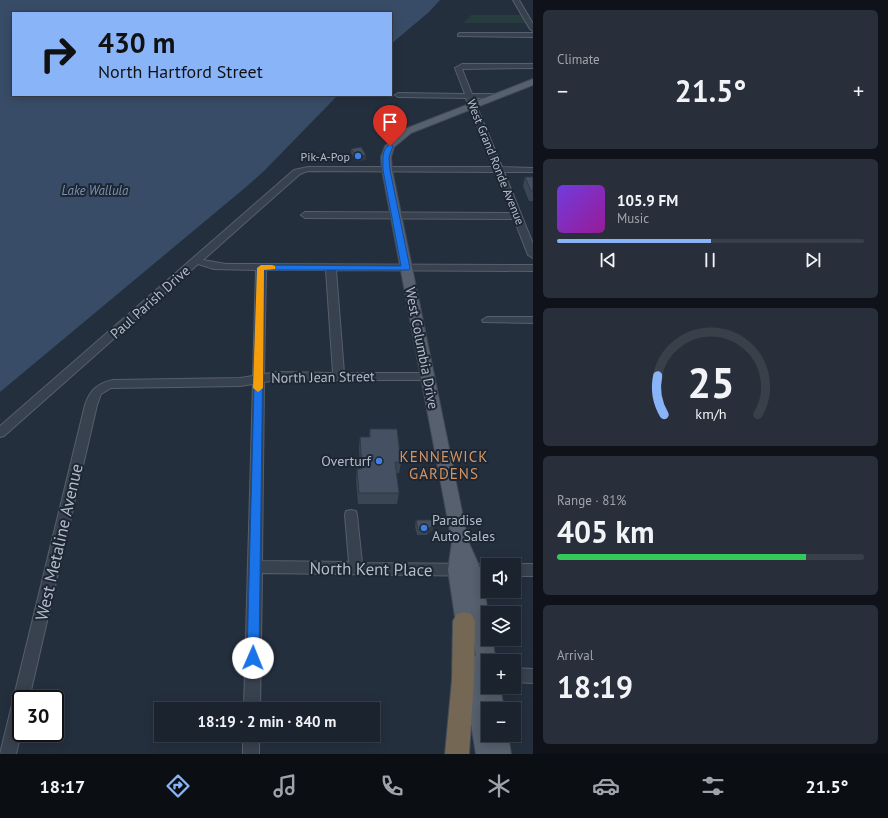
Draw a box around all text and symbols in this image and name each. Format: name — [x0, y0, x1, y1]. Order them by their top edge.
text: 430 m — [98, 24, 175, 61]
icon: right — [32, 28, 84, 80]
text: Climate — [557, 51, 600, 68]
text: North Hartford Street — [98, 60, 263, 83]
text: 21.5° — [675, 71, 746, 110]
text: − — [557, 77, 568, 105]
text: + — [853, 77, 864, 105]
street label: West Grand Ronde Avenue — [464, 97, 528, 227]
pin — [373, 105, 407, 146]
icon: arrive — [379, 111, 401, 133]
place label: Pik-A-Pop — [300, 149, 350, 164]
marker: Pik-A-Pop — [353, 151, 363, 161]
water label: Lake Wallula — [62, 182, 129, 199]
text: 105.9 FM — [617, 191, 678, 210]
text: Music — [617, 210, 649, 227]
icon: previous — [597, 249, 619, 271]
icon: pause — [699, 249, 721, 271]
icon: next — [802, 249, 824, 271]
street label: Paul Parish Drive — [106, 261, 194, 343]
street label: West Columbia Drive — [401, 285, 443, 411]
text: 25 — [687, 356, 734, 409]
street label: North Jean Street — [271, 367, 375, 387]
text: km/h — [695, 404, 726, 423]
district label: KENNEWICK GARDENS — [400, 447, 488, 483]
place label: Overturf — [321, 452, 372, 470]
marker: Overturf — [374, 456, 384, 466]
street label: West Metaline Avenue — [30, 461, 88, 623]
text: Range · 81% — [557, 492, 626, 509]
place label: Paradise Auto Sales — [432, 511, 495, 545]
text: 405 km — [557, 512, 655, 551]
marker: Paradise Auto Sales — [419, 523, 429, 533]
street label: North Kent Place — [309, 557, 433, 581]
map controls — [481, 558, 521, 742]
button: sound — [481, 558, 521, 598]
button: layers — [481, 606, 521, 646]
position arrow — [232, 637, 274, 679]
text: Arrival — [557, 647, 593, 664]
button: + — [481, 654, 521, 694]
text: 18:19 — [557, 667, 633, 706]
speed limit sign: 30 — [12, 690, 64, 742]
button: − — [481, 702, 521, 742]
text: 18:19 · 2 min · 840 m — [198, 712, 336, 731]
icon: directions — [164, 772, 192, 800]
icon: music — [271, 772, 299, 800]
icon: phone — [378, 772, 406, 800]
icon: climate — [485, 772, 513, 800]
icon: car — [592, 772, 620, 800]
icon: filters — [699, 772, 727, 800]
text: 18:17 — [39, 775, 85, 798]
text: 21.5° — [806, 775, 849, 798]

